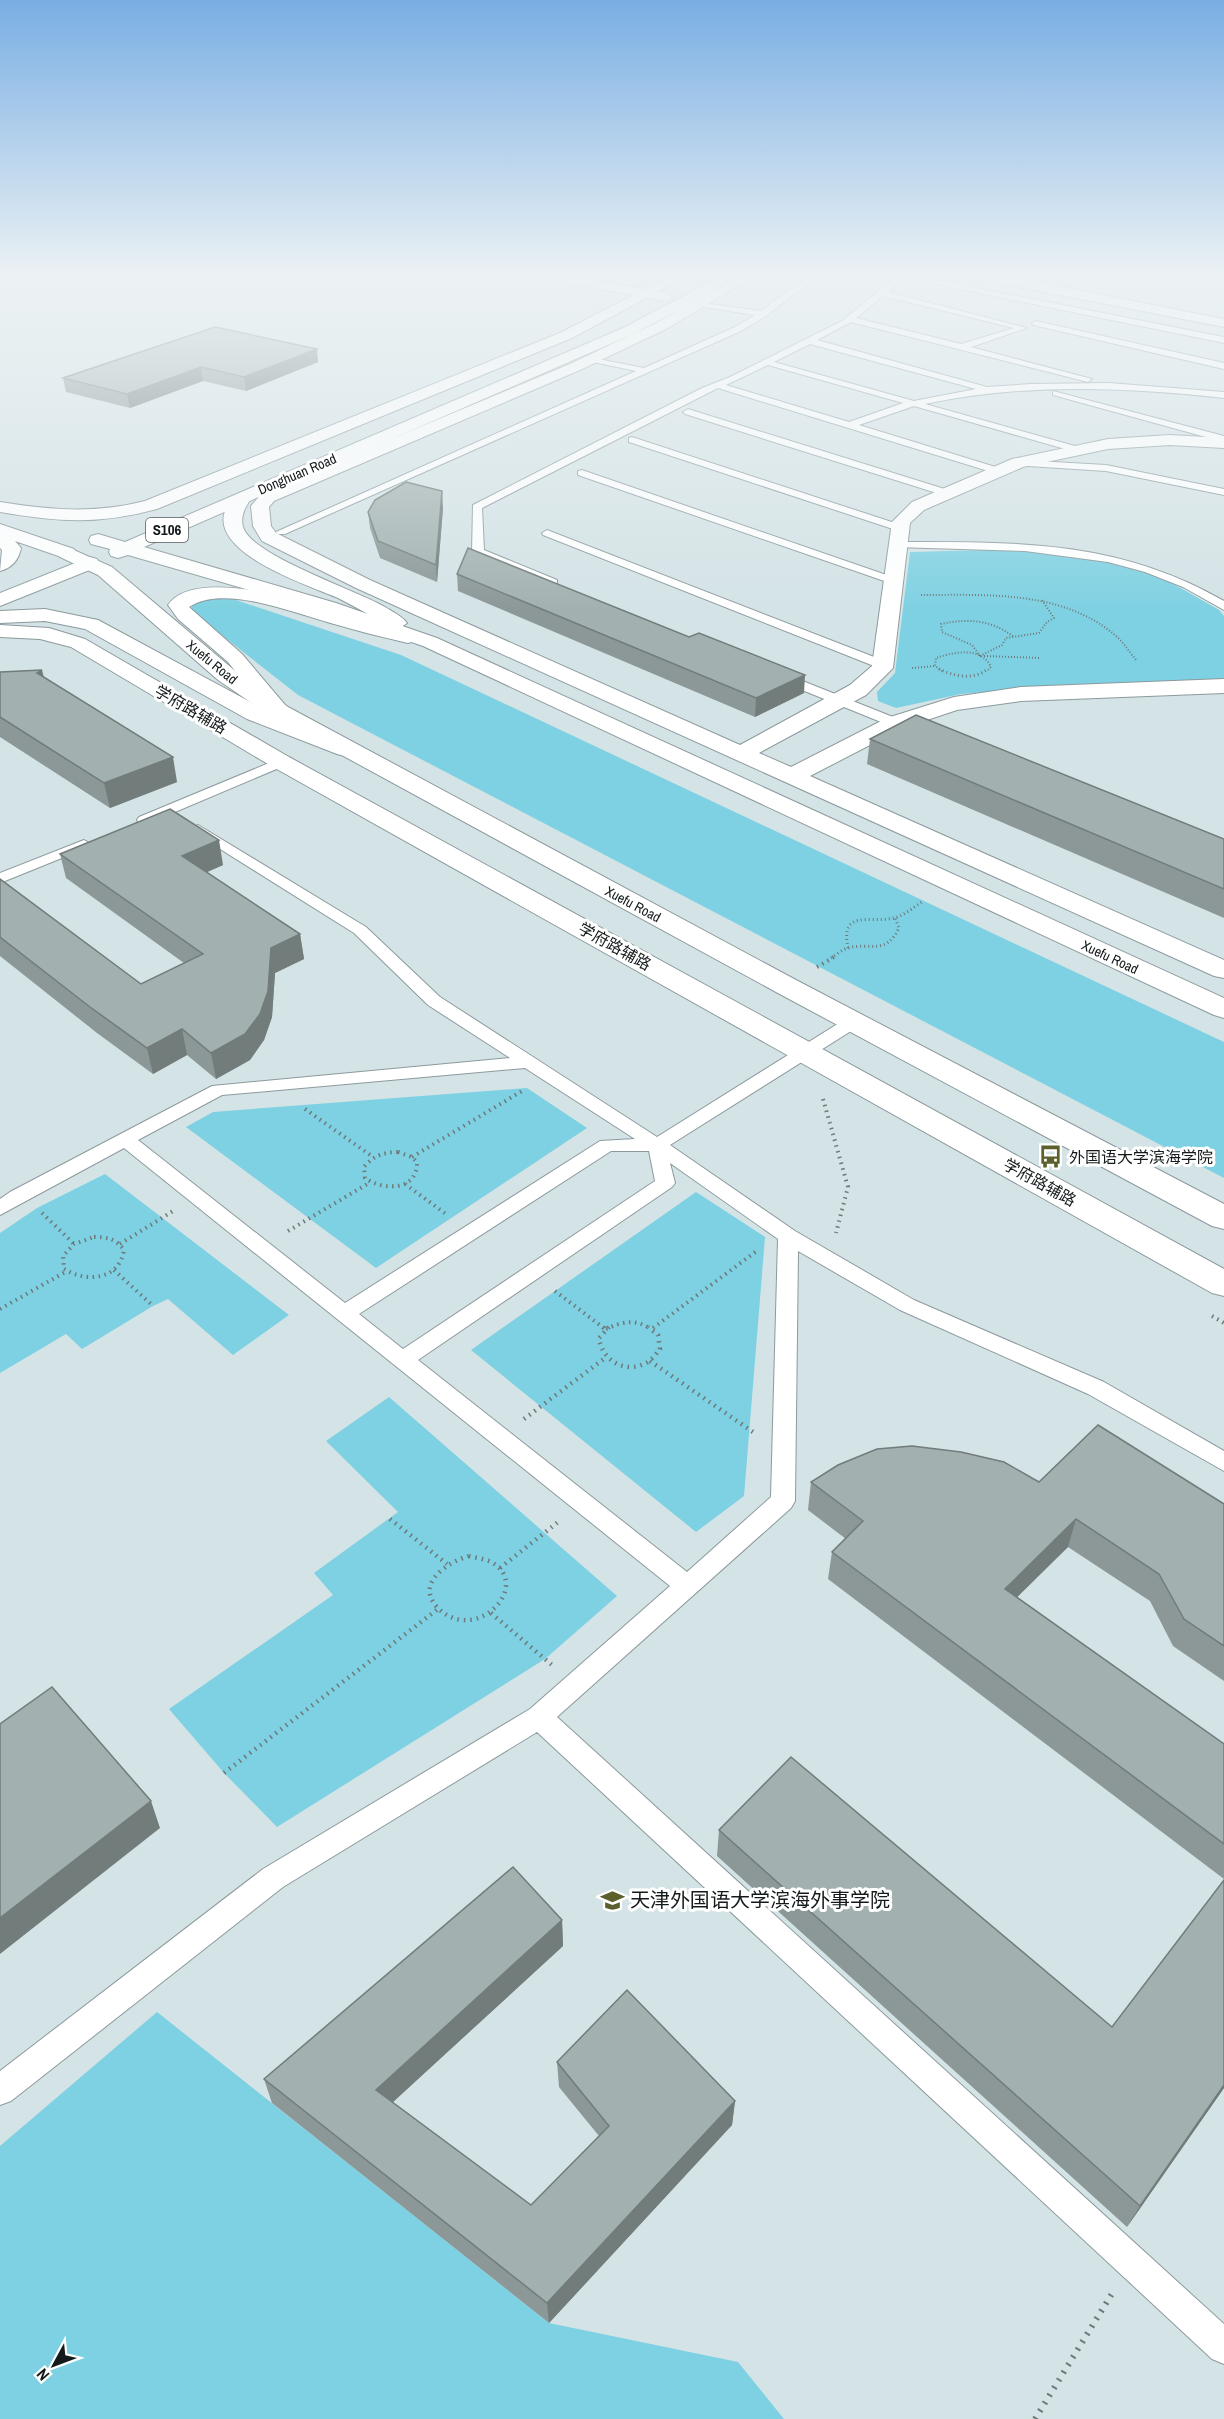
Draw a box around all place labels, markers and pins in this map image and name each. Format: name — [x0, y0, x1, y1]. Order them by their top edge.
bus stop icon: 外国语大学滨海学院 — [1038, 1144, 1064, 1170]
place label: 外国语大学滨海学院 — [1069, 1146, 1213, 1168]
place label: 天津外国语大学滨海外事学院 — [630, 1886, 890, 1913]
school or university icon: 天津外国语大学滨海外事学院 — [599, 1887, 625, 1913]

